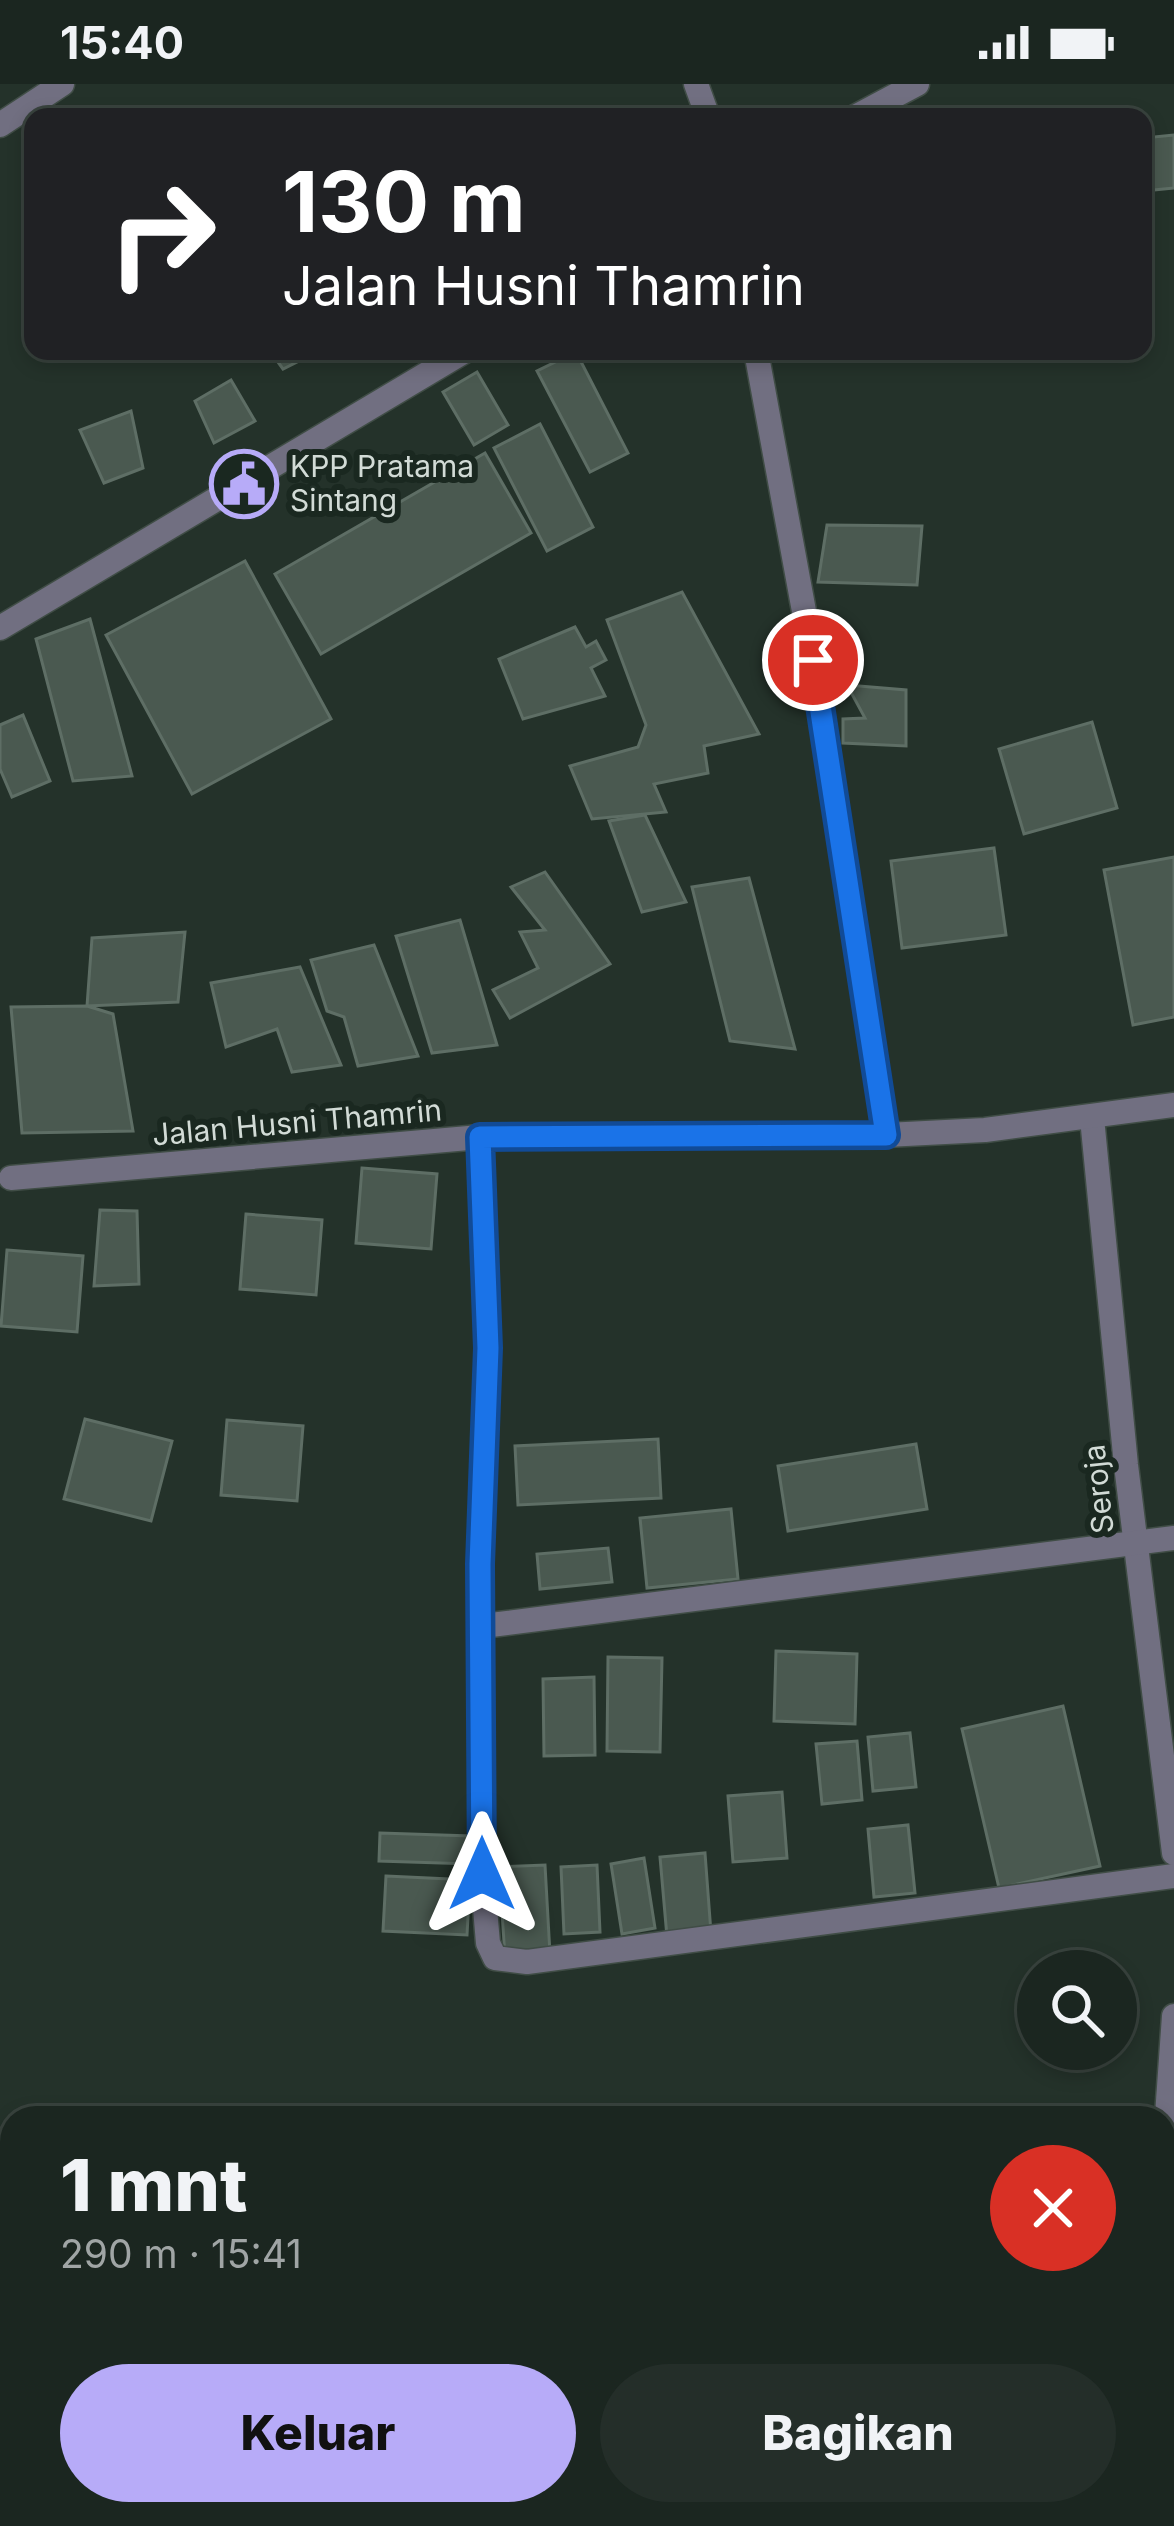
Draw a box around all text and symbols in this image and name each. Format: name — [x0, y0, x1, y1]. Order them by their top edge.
text: 15:40 — [60, 15, 184, 70]
text: 130 m — [282, 151, 526, 252]
icon: right — [84, 156, 240, 312]
text: Jalan Husni Thamrin — [282, 253, 805, 318]
place label: KPP Pratama Sintang — [290, 448, 474, 518]
public building icon: KPP Pratama Sintang — [209, 449, 279, 519]
pin — [762, 609, 864, 711]
icon: arrive — [780, 627, 846, 693]
street label: Jalan Husni Thamrin — [151, 1091, 443, 1153]
street label: Seroja — [1075, 1443, 1121, 1536]
position arrow — [419, 1811, 545, 1937]
map controls — [1017, 1950, 1137, 2070]
button: search — [1017, 1950, 1137, 2070]
text: 1 mnt — [60, 2141, 248, 2228]
button: close — [990, 2145, 1116, 2271]
text: 290 m · 15:41 — [60, 2230, 302, 2277]
button: Keluar — [60, 2364, 576, 2502]
button: Bagikan — [600, 2364, 1116, 2502]

